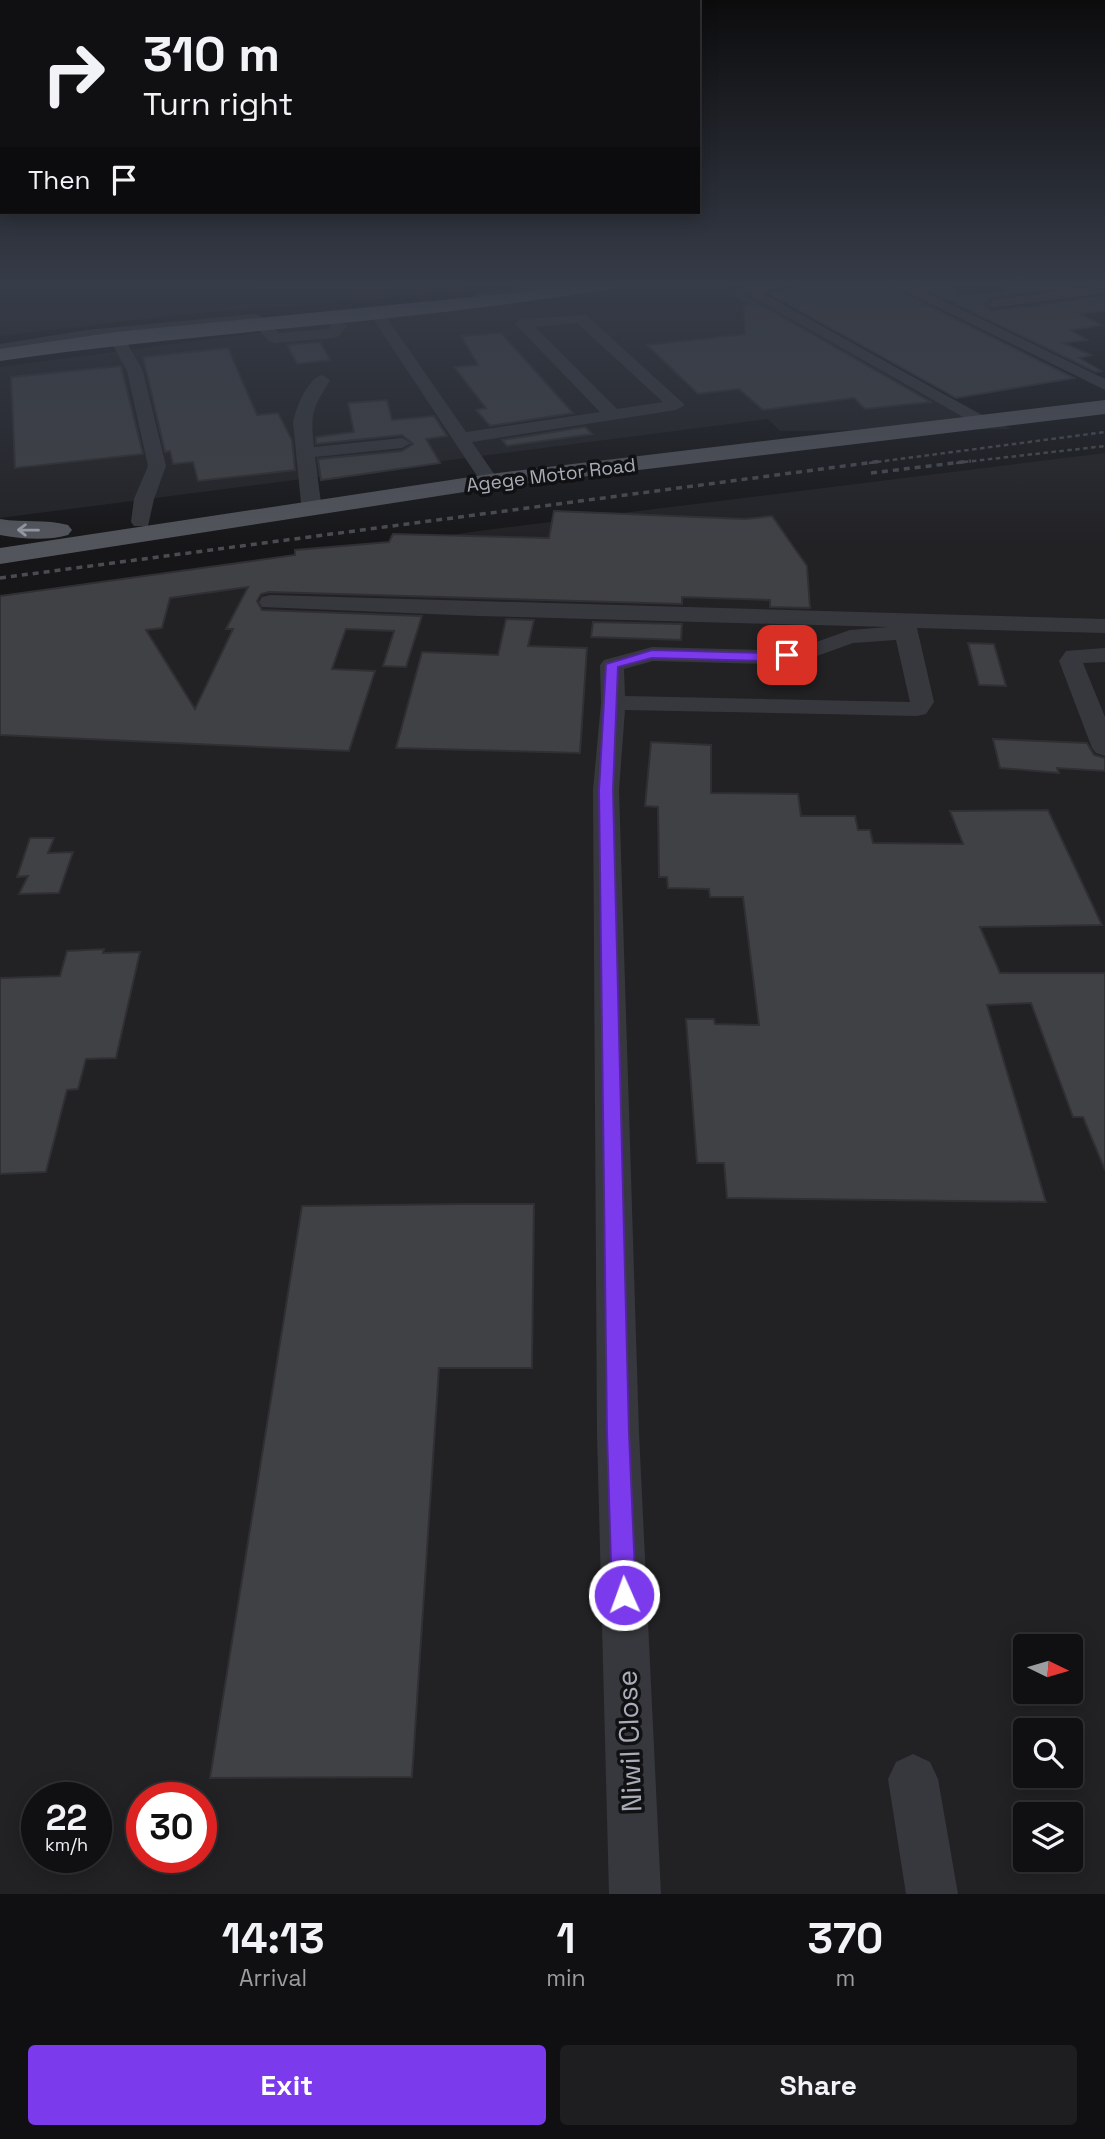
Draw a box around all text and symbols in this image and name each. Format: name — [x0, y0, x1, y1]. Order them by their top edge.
text: 310 m — [143, 23, 280, 85]
icon: right — [28, 28, 119, 119]
text: Turn right — [143, 84, 293, 124]
icon: arrive — [105, 161, 143, 199]
text: Then — [28, 163, 91, 197]
street label: Agege Motor Road — [465, 452, 637, 498]
one-way arrow — [17, 523, 40, 537]
pin — [757, 625, 817, 685]
icon: arrive — [768, 636, 806, 674]
position arrow — [587, 1558, 661, 1632]
north arrow — [1013, 1634, 1083, 1704]
map controls — [1013, 1634, 1083, 1872]
street label: Niwil Close — [609, 1669, 649, 1813]
button: search — [1013, 1718, 1083, 1788]
speed limit sign: 30 — [126, 1782, 217, 1873]
text: 22 — [46, 1796, 87, 1840]
button: layers — [1013, 1802, 1083, 1872]
text: km/h — [45, 1833, 88, 1856]
text: 14:13 — [222, 1912, 324, 1965]
text: 1 — [556, 1912, 575, 1965]
text: 370 — [807, 1912, 883, 1965]
text: Arrival — [239, 1963, 307, 1993]
text: min — [546, 1963, 586, 1993]
text: m — [835, 1963, 855, 1993]
button: Exit — [28, 2045, 546, 2125]
button: Share — [560, 2045, 1077, 2125]

